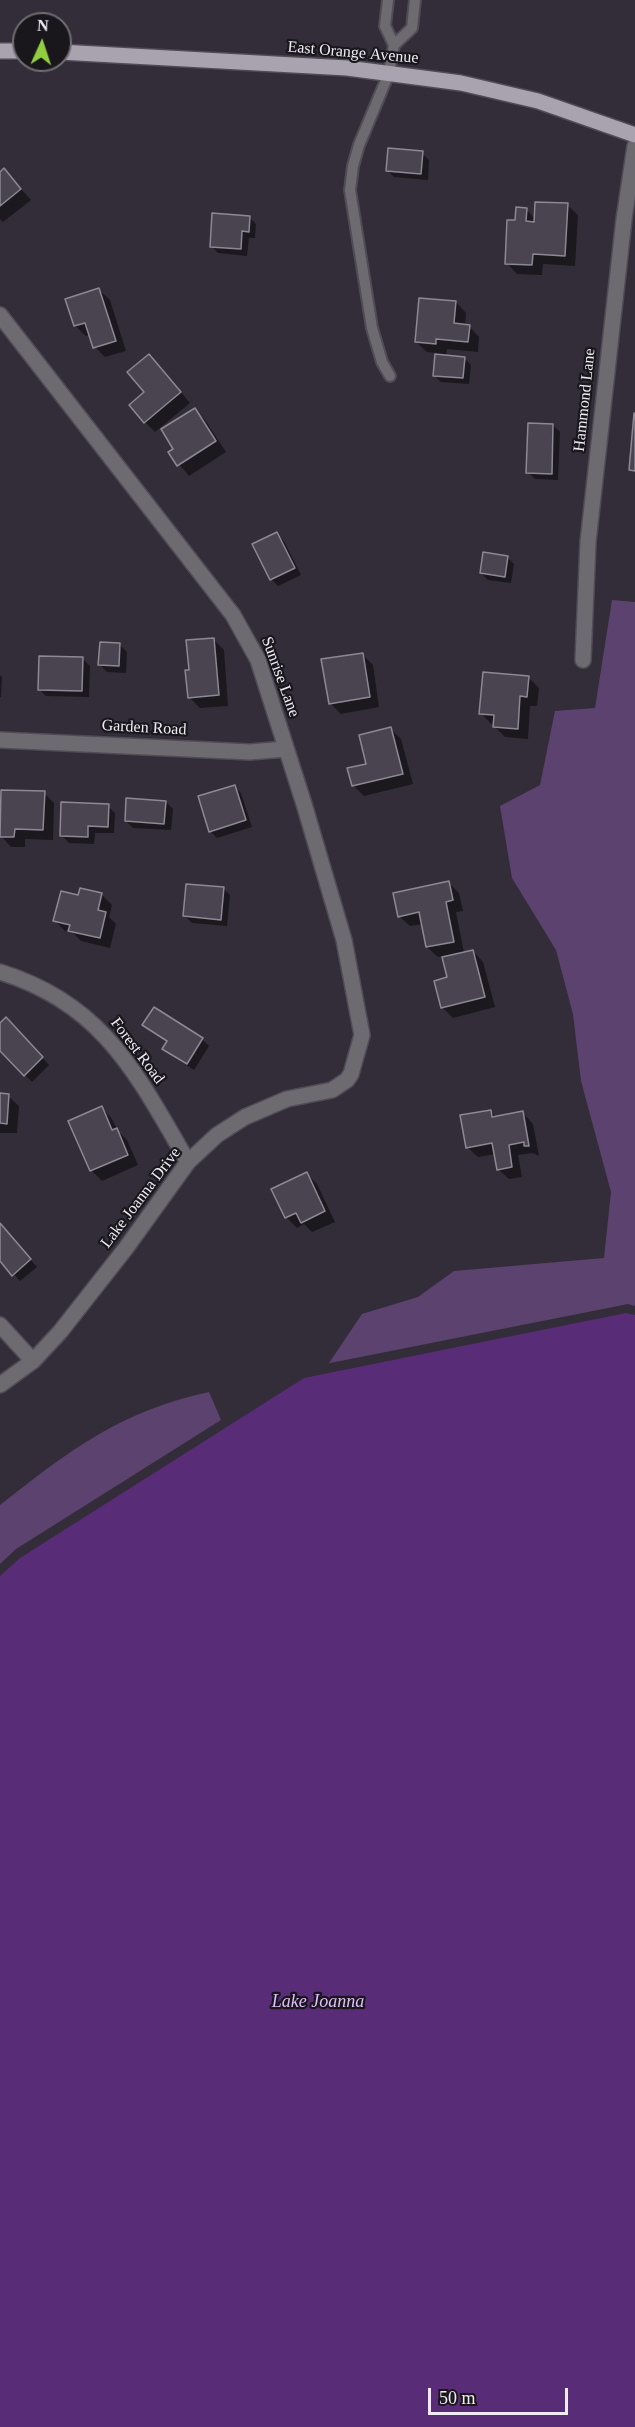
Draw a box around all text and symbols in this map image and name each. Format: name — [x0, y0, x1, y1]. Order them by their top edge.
north arrow — [12, 12, 72, 72]
text: N — [37, 17, 49, 34]
street label: East Orange Avenue — [287, 38, 419, 68]
street label: Hammond Lane — [570, 348, 600, 452]
street label: Sunrise Lane — [257, 634, 303, 720]
street label: Garden Road — [101, 716, 187, 740]
street label: Forest Road — [106, 1014, 168, 1088]
street label: Lake Joanna Drive — [97, 1144, 185, 1252]
water label: Lake Joanna — [272, 1991, 364, 2013]
scale bar — [431, 2376, 570, 2414]
text: 50 m — [439, 2388, 476, 2408]

